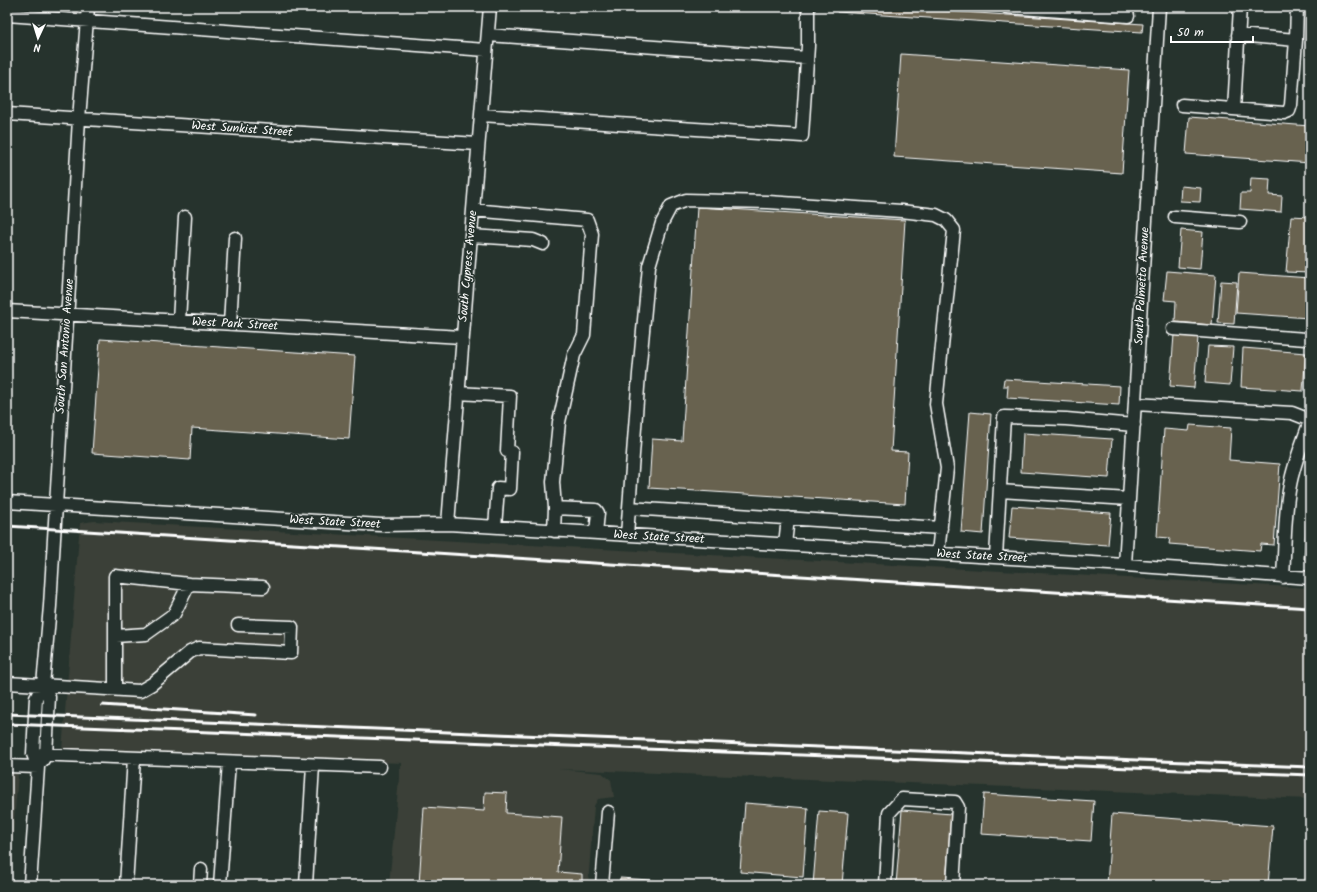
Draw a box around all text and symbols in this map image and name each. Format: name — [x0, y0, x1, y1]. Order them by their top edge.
north arrow — [18, 18, 58, 58]
scale bar — [1171, 18, 1253, 44]
text: 50 m — [1177, 23, 1204, 42]
text: N — [33, 38, 41, 56]
street label: West Sunkist Street — [191, 116, 294, 142]
street label: South Cypress Avenue — [454, 209, 482, 322]
street label: South Palmetto Avenue — [1129, 226, 1155, 346]
street label: South San Antonio Avenue — [51, 277, 79, 414]
street label: West Park Street — [191, 312, 279, 336]
street label: West State Street — [289, 510, 381, 534]
street label: West State Street — [613, 525, 705, 549]
street label: West State Street — [936, 544, 1028, 568]

